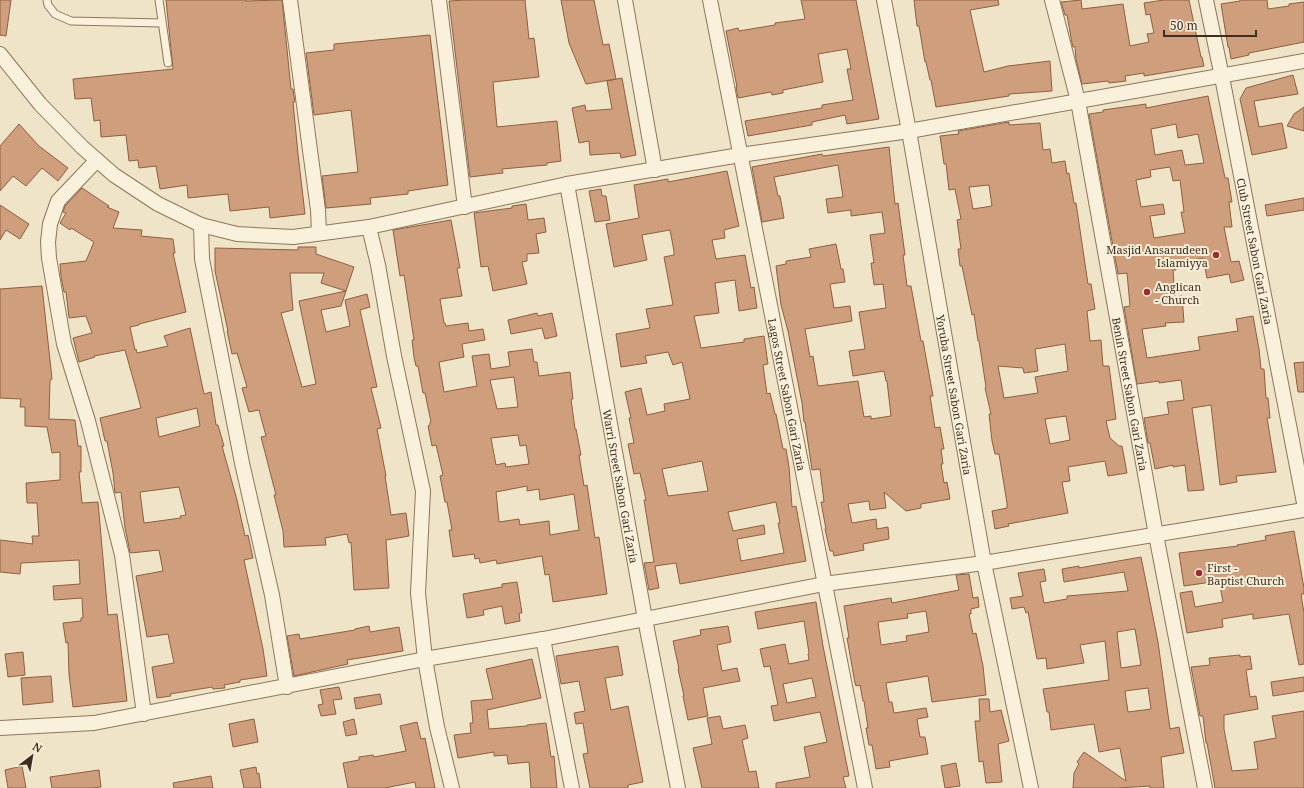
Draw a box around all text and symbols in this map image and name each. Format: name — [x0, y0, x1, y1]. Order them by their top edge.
scale bar — [1164, 12, 1256, 38]
text: 50 m — [1170, 17, 1198, 34]
street label: Club Street Sabon Gari Zaria — [1234, 177, 1277, 326]
place label: Masjid Ansarudeen Islamiyya — [1106, 242, 1208, 270]
marker: Masjid Ansarudeen Islamiyya — [1211, 250, 1221, 260]
place label: Anglican - Church — [1155, 279, 1201, 307]
marker: Anglican - Church — [1142, 287, 1152, 297]
street label: Yoruba Street Sabon Gari Zaria — [933, 312, 976, 476]
street label: Benin Street Sabon Gari Zaria — [1109, 316, 1152, 472]
street label: Lagos Street Sabon Gari Zaria — [765, 317, 810, 472]
street label: Warri Street Sabon Gari Zaria — [600, 408, 642, 564]
place label: First - Baptist Church — [1207, 560, 1285, 588]
marker: First - Baptist Church — [1194, 568, 1204, 578]
north arrow — [12, 736, 52, 776]
text: N — [30, 738, 45, 756]

